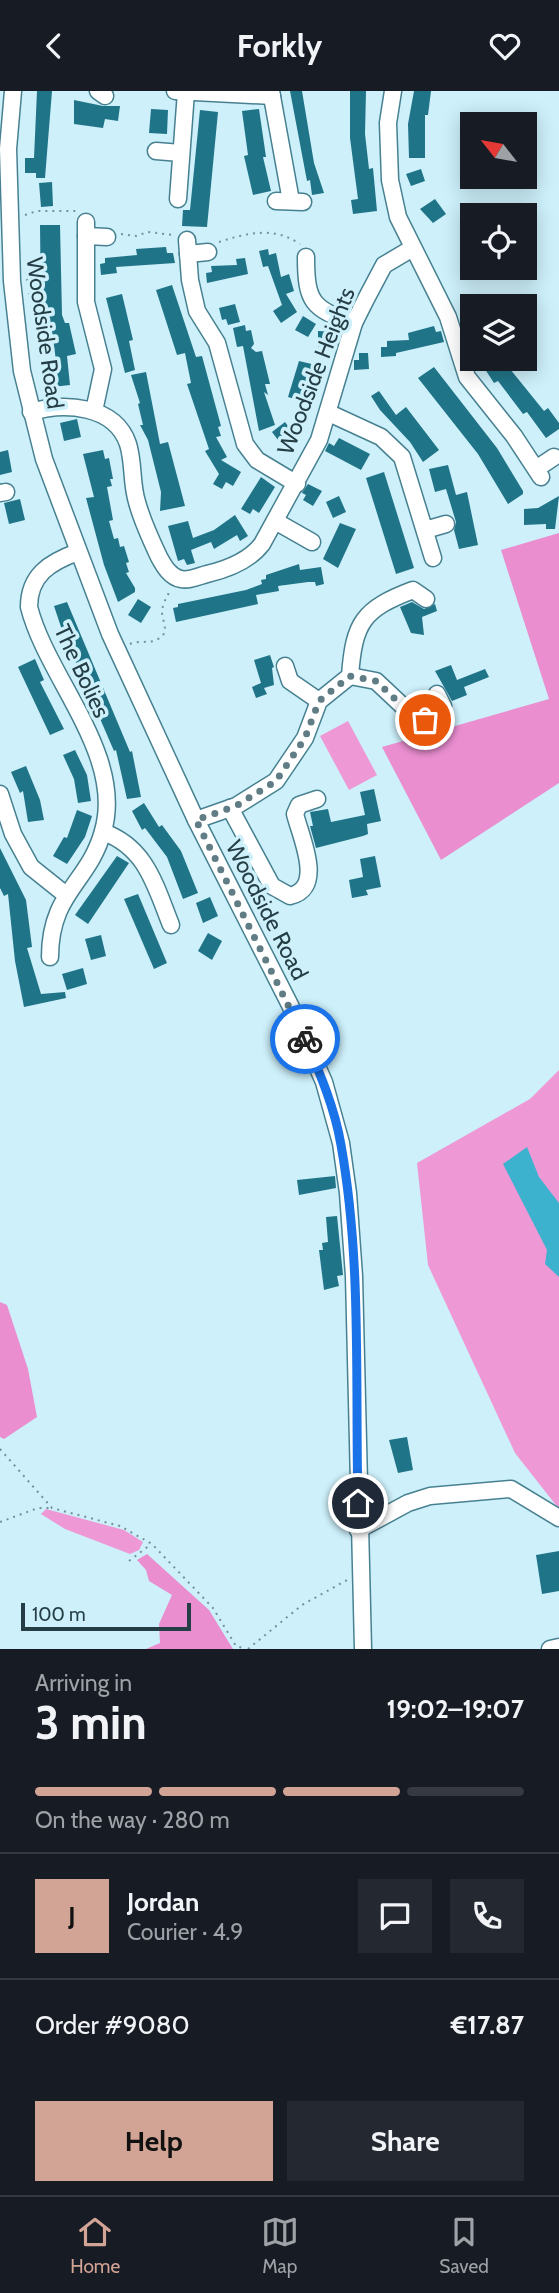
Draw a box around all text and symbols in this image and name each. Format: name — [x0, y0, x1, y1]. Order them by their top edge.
text: Forkly — [237, 26, 322, 65]
icon: back — [35, 27, 73, 65]
icon: heart — [486, 27, 524, 65]
north arrow — [460, 112, 537, 189]
map controls — [460, 112, 537, 371]
button: locate — [460, 203, 537, 280]
street label: Woodside Road — [20, 255, 70, 411]
street label: Woodside Heights — [271, 284, 361, 458]
button: layers — [460, 294, 537, 371]
street label: The Bolies — [48, 620, 116, 722]
pin — [395, 690, 455, 750]
icon: bag — [406, 701, 444, 739]
street label: Woodside Road — [220, 836, 314, 984]
courier — [270, 1004, 340, 1074]
icon: bike — [286, 1020, 324, 1058]
pin — [328, 1473, 388, 1533]
icon: home — [339, 1484, 377, 1522]
scale bar — [21, 1600, 191, 1632]
text: 100 m — [32, 1603, 86, 1626]
text: Arriving in — [35, 1669, 132, 1697]
text: 19:02–19:07 — [387, 1693, 524, 1725]
text: 3 min — [35, 1695, 147, 1751]
text: On the way · 280 m — [35, 1806, 230, 1834]
button: chat — [358, 1879, 432, 1953]
button: phone — [450, 1879, 524, 1953]
text: Jordan — [127, 1886, 199, 1918]
text: J — [68, 1900, 76, 1932]
text: Courier · 4.9 — [127, 1918, 243, 1946]
text: Order #9080 — [35, 2009, 190, 2041]
text: €17.87 — [451, 2009, 524, 2041]
button: Help — [35, 2101, 273, 2181]
button: Share — [287, 2101, 524, 2181]
tab: Home — [70, 2213, 120, 2278]
tab: Map — [261, 2213, 299, 2278]
tab: Saved — [439, 2213, 489, 2278]

